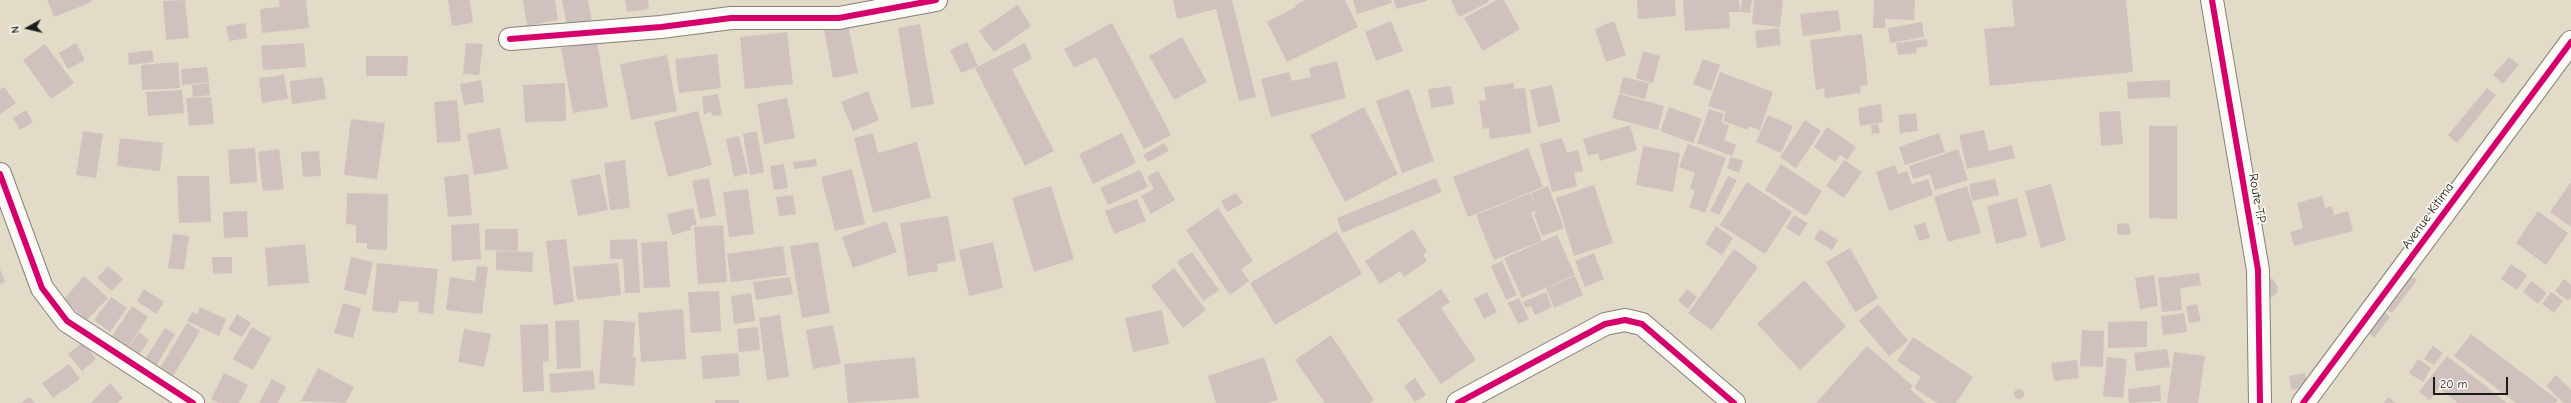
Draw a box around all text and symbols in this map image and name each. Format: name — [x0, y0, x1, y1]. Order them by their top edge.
north arrow — [8, 8, 48, 48]
text: N — [9, 25, 23, 34]
street label: Route T.P. — [2245, 172, 2269, 226]
street label: Avenue Kitima — [2399, 180, 2457, 252]
scale bar — [2435, 369, 2510, 395]
text: 20 m — [2440, 377, 2468, 391]

